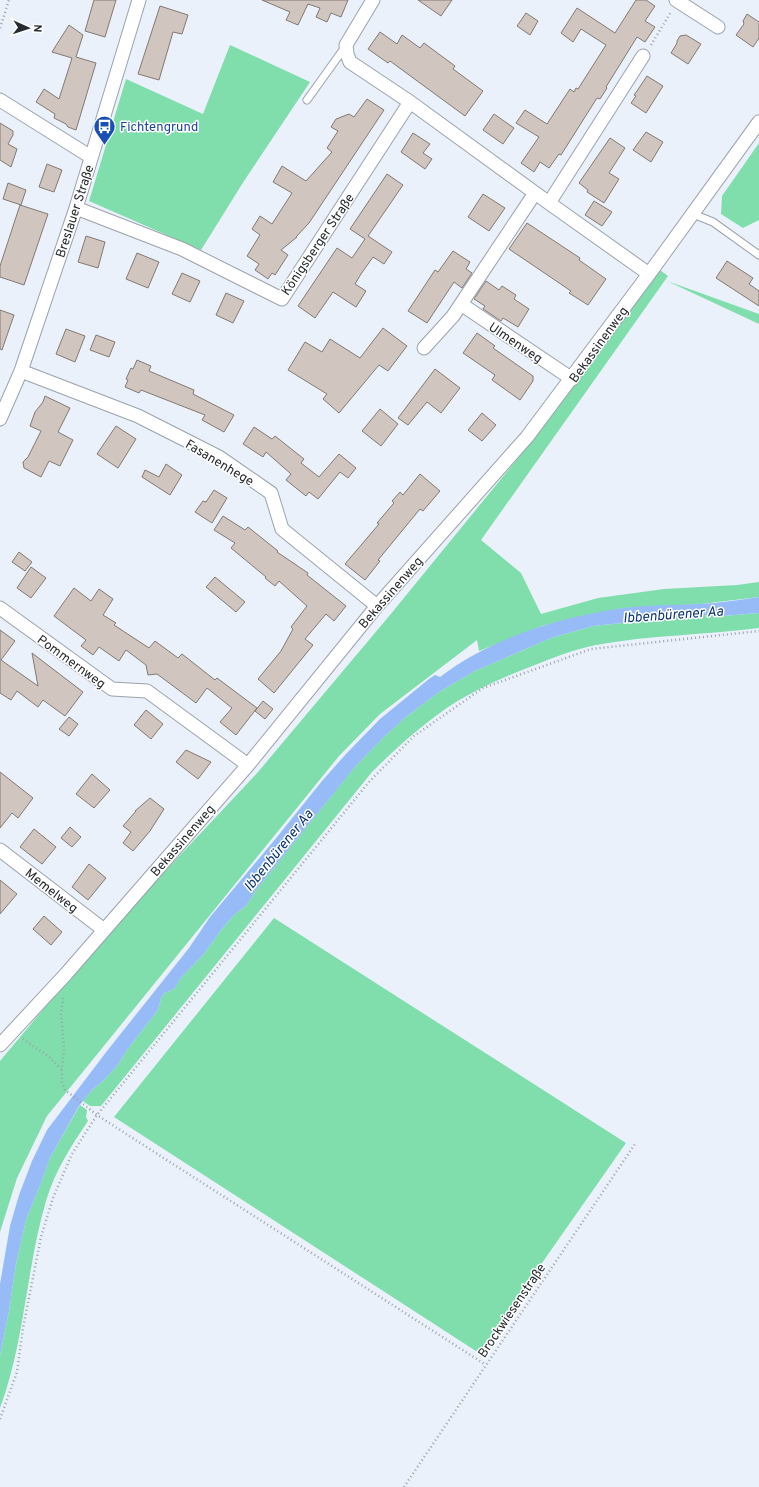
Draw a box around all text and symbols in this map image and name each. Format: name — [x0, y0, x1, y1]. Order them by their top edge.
north arrow — [8, 8, 48, 48]
text: N — [30, 24, 44, 33]
bus stop icon: Fichtengrund — [92, 113, 118, 146]
place label: Fichtengrund — [120, 120, 198, 136]
street label: Breslauer Straße — [53, 163, 98, 260]
street label: Königsberger Straße — [279, 191, 359, 299]
street label: Bekassinenweg — [567, 304, 633, 386]
street label: Ulmenweg — [485, 320, 545, 368]
street label: Fasanenhege — [182, 437, 256, 490]
street label: Bekassinenweg — [356, 554, 427, 633]
water label: Ibbenbürener Aa — [622, 603, 725, 627]
street label: Pommernweg — [33, 632, 108, 693]
street label: Bekassinenweg — [148, 802, 219, 881]
water label: Ibbenbürener Aa — [241, 806, 318, 895]
street label: Memelweg — [21, 866, 80, 917]
street label: Brockwiesenstraße — [475, 1261, 550, 1361]

